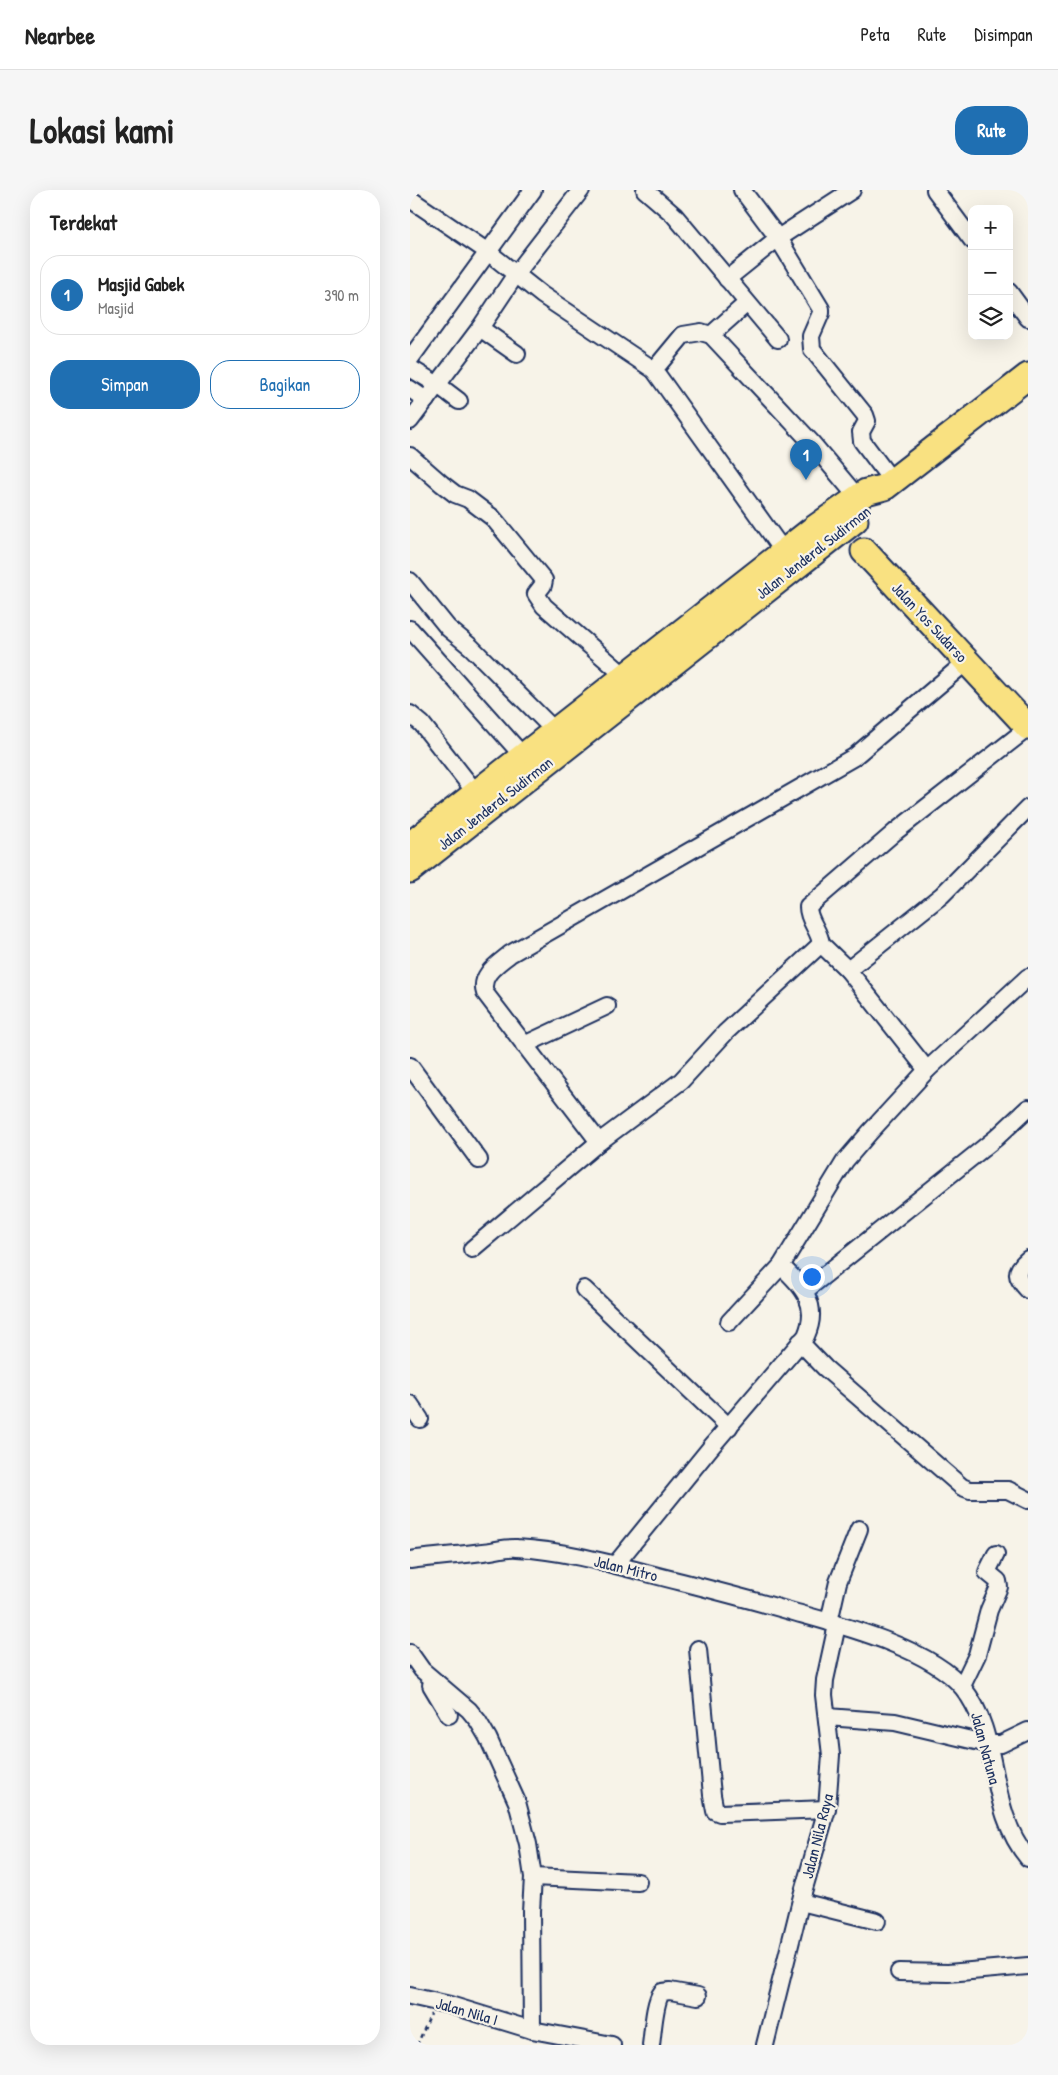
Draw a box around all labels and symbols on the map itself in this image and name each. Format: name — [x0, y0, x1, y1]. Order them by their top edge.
pin: 1 — [790, 439, 822, 480]
street label: Jalan Jenderal Sudirman — [751, 500, 875, 604]
street label: Jalan Yos Sudarso — [887, 577, 973, 667]
street label: Jalan Jenderal Sudirman — [433, 751, 557, 855]
your location — [799, 1264, 825, 1290]
street label: Jalan Mitro — [592, 1549, 661, 1587]
street label: Jalan Natuna — [966, 1709, 1006, 1787]
street label: Jalan Nila Raya — [796, 1791, 838, 1881]
street label: Jalan Nila I — [433, 1992, 501, 2030]

